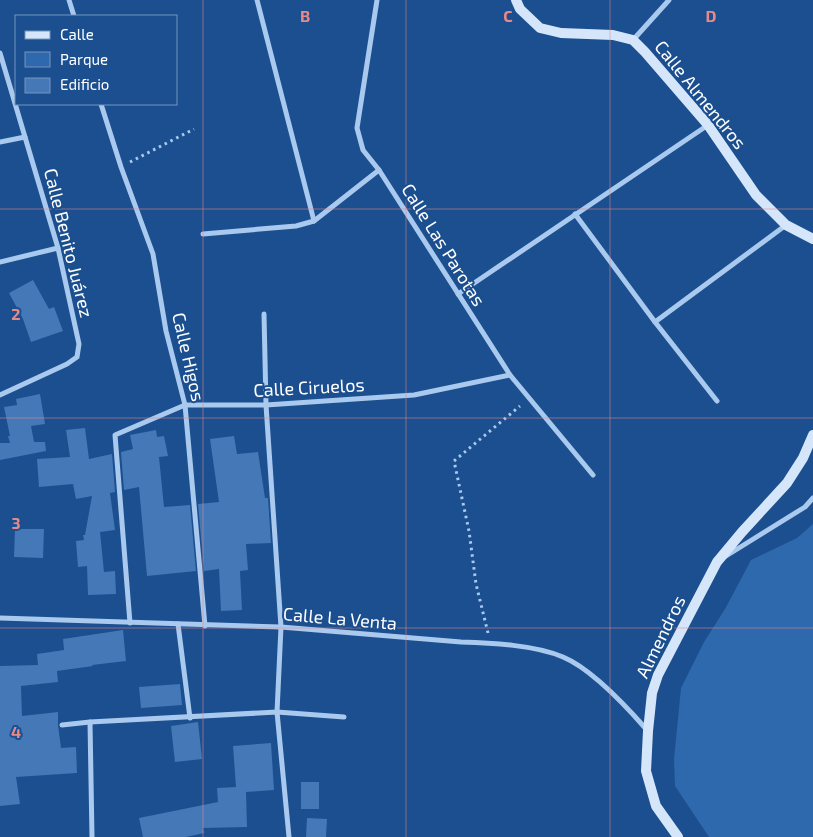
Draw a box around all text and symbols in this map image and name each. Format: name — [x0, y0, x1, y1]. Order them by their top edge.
text: B — [300, 6, 310, 25]
text: C — [503, 6, 513, 25]
text: D — [706, 6, 717, 25]
legend — [15, 15, 178, 105]
text: Calle — [60, 25, 94, 43]
street label: Calle Almendros — [650, 36, 751, 153]
text: Parque — [60, 50, 108, 68]
text: Edificio — [60, 75, 109, 93]
street label: Calle Benito Juárez — [40, 166, 98, 320]
street label: Calle Las Parotas — [397, 179, 490, 310]
text: 2 — [11, 304, 21, 323]
street label: Calle Higos — [168, 310, 210, 403]
street label: Calle Ciruelos — [253, 373, 365, 401]
text: 3 — [11, 513, 21, 532]
street label: Almendros — [631, 592, 690, 681]
street label: Calle La Venta — [282, 602, 398, 634]
text: 4 — [11, 722, 21, 741]

